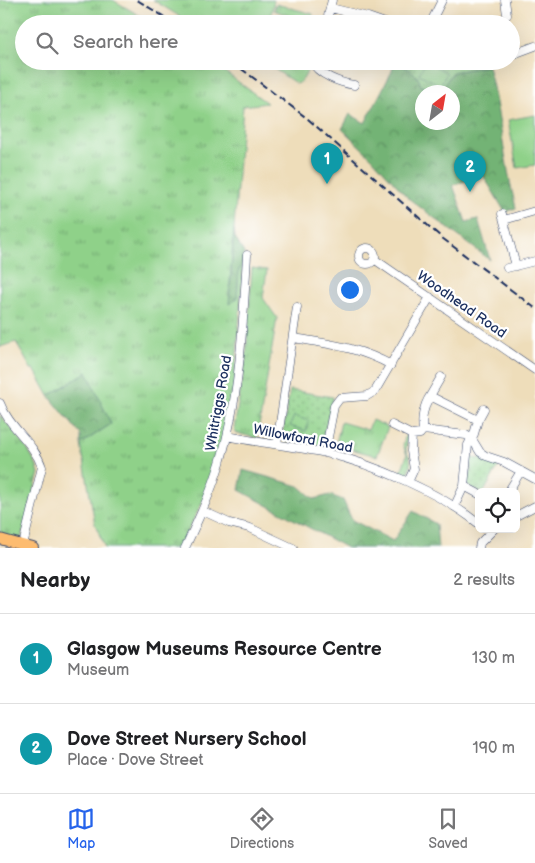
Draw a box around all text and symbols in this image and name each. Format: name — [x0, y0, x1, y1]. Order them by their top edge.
search box — [15, 15, 520, 70]
icon: search — [33, 29, 61, 57]
text: Search here — [73, 31, 178, 54]
north arrow — [415, 85, 460, 130]
pin: 1 — [311, 143, 343, 184]
pin: 2 — [454, 151, 486, 192]
street label: Woodhead Road — [414, 267, 510, 342]
your location — [337, 277, 363, 303]
street label: Whitriggs Road — [202, 354, 235, 452]
street label: Willowford Road — [252, 421, 354, 456]
map controls — [475, 488, 520, 533]
button: locate — [475, 488, 520, 533]
text: Nearby — [20, 568, 90, 593]
text: 2 results — [453, 571, 515, 590]
text: Glasgow Museums Resource Centre — [67, 638, 382, 661]
text: 1 — [33, 649, 39, 668]
text: 130 m — [472, 649, 515, 668]
text: Museum — [67, 661, 129, 680]
text: Dove Street Nursery School — [67, 728, 307, 751]
text: 2 — [31, 739, 41, 758]
text: 190 m — [473, 739, 515, 758]
text: Place · Dove Street — [67, 751, 203, 770]
tab: Map — [67, 805, 95, 852]
tab: Directions — [230, 805, 294, 852]
tab: Saved — [428, 805, 468, 852]

